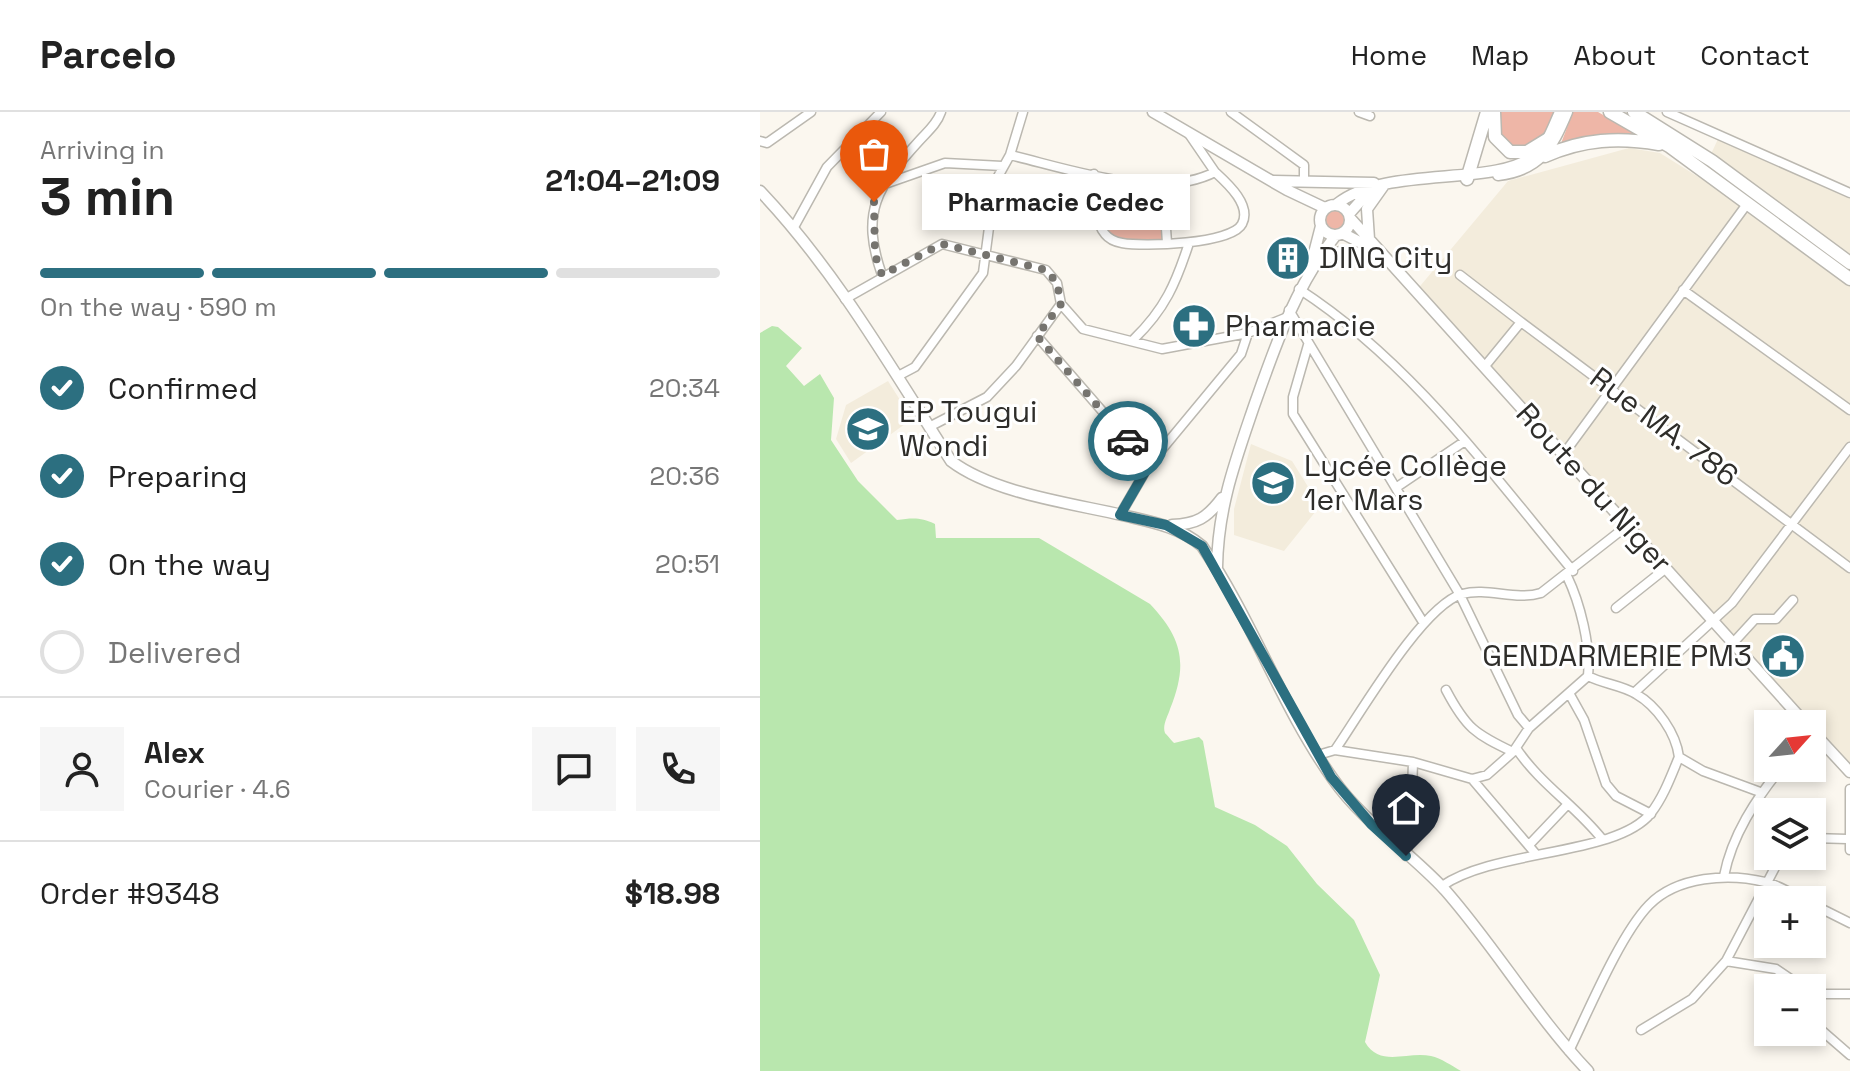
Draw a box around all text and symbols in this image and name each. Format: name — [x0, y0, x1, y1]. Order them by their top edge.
text: Parcelo — [40, 31, 176, 79]
text: Home — [1351, 37, 1427, 73]
text: Map — [1471, 37, 1529, 73]
text: About — [1573, 37, 1656, 73]
text: Contact — [1700, 37, 1810, 73]
pin — [840, 120, 908, 202]
icon: bag — [852, 132, 896, 176]
text: Arriving in — [40, 133, 164, 167]
text: 21:04–21:09 — [545, 161, 720, 200]
text: 3 min — [40, 164, 175, 230]
callout: Pharmacie Cedec — [922, 174, 1190, 230]
text: Pharmacie Cedec — [948, 185, 1164, 219]
building icon: DING City — [1264, 234, 1312, 282]
place label: DING City — [1319, 238, 1452, 277]
text: On the way · 590 m — [40, 290, 277, 324]
pharmacy icon: Pharmacie — [1170, 302, 1218, 350]
place label: Pharmacie — [1225, 306, 1376, 345]
street label: Rue MA. 786 — [1582, 358, 1746, 495]
icon: check — [40, 366, 84, 410]
text: Confirmed — [108, 369, 258, 408]
text: 20:34 — [649, 371, 720, 405]
place label: EP Tougui Wondi — [899, 392, 1037, 465]
street label: Route du Niger — [1508, 395, 1681, 581]
courier — [1088, 401, 1168, 481]
school or university icon: EP Tougui Wondi — [844, 405, 892, 453]
icon: car — [1106, 419, 1150, 463]
place label: Lycée Collège 1er Mars — [1304, 446, 1507, 519]
icon: check — [40, 454, 84, 498]
text: Preparing — [108, 457, 247, 496]
text: 20:36 — [649, 459, 720, 493]
school or university icon: Lycée Collège 1er Mars — [1249, 459, 1297, 507]
icon: check — [40, 542, 84, 586]
text: On the way — [108, 545, 271, 584]
text: 20:51 — [655, 547, 720, 581]
public building icon: GENDARMERIE PM3 — [1759, 632, 1807, 680]
text: Delivered — [108, 633, 242, 672]
place label: GENDARMERIE PM3 — [1482, 636, 1752, 675]
north arrow — [1754, 710, 1826, 782]
map controls — [1754, 710, 1826, 1046]
button: person — [40, 727, 124, 811]
button: chat — [532, 727, 616, 811]
button: phone — [636, 727, 720, 811]
text: Alex — [144, 733, 205, 772]
text: Courier · 4.6 — [144, 772, 291, 806]
pin — [1372, 774, 1440, 856]
icon: home — [1384, 786, 1428, 830]
button: layers — [1754, 798, 1826, 870]
text: Order #9348 — [40, 874, 220, 913]
text: $18.98 — [625, 874, 720, 913]
button: + — [1754, 886, 1826, 958]
button: − — [1754, 974, 1826, 1046]

